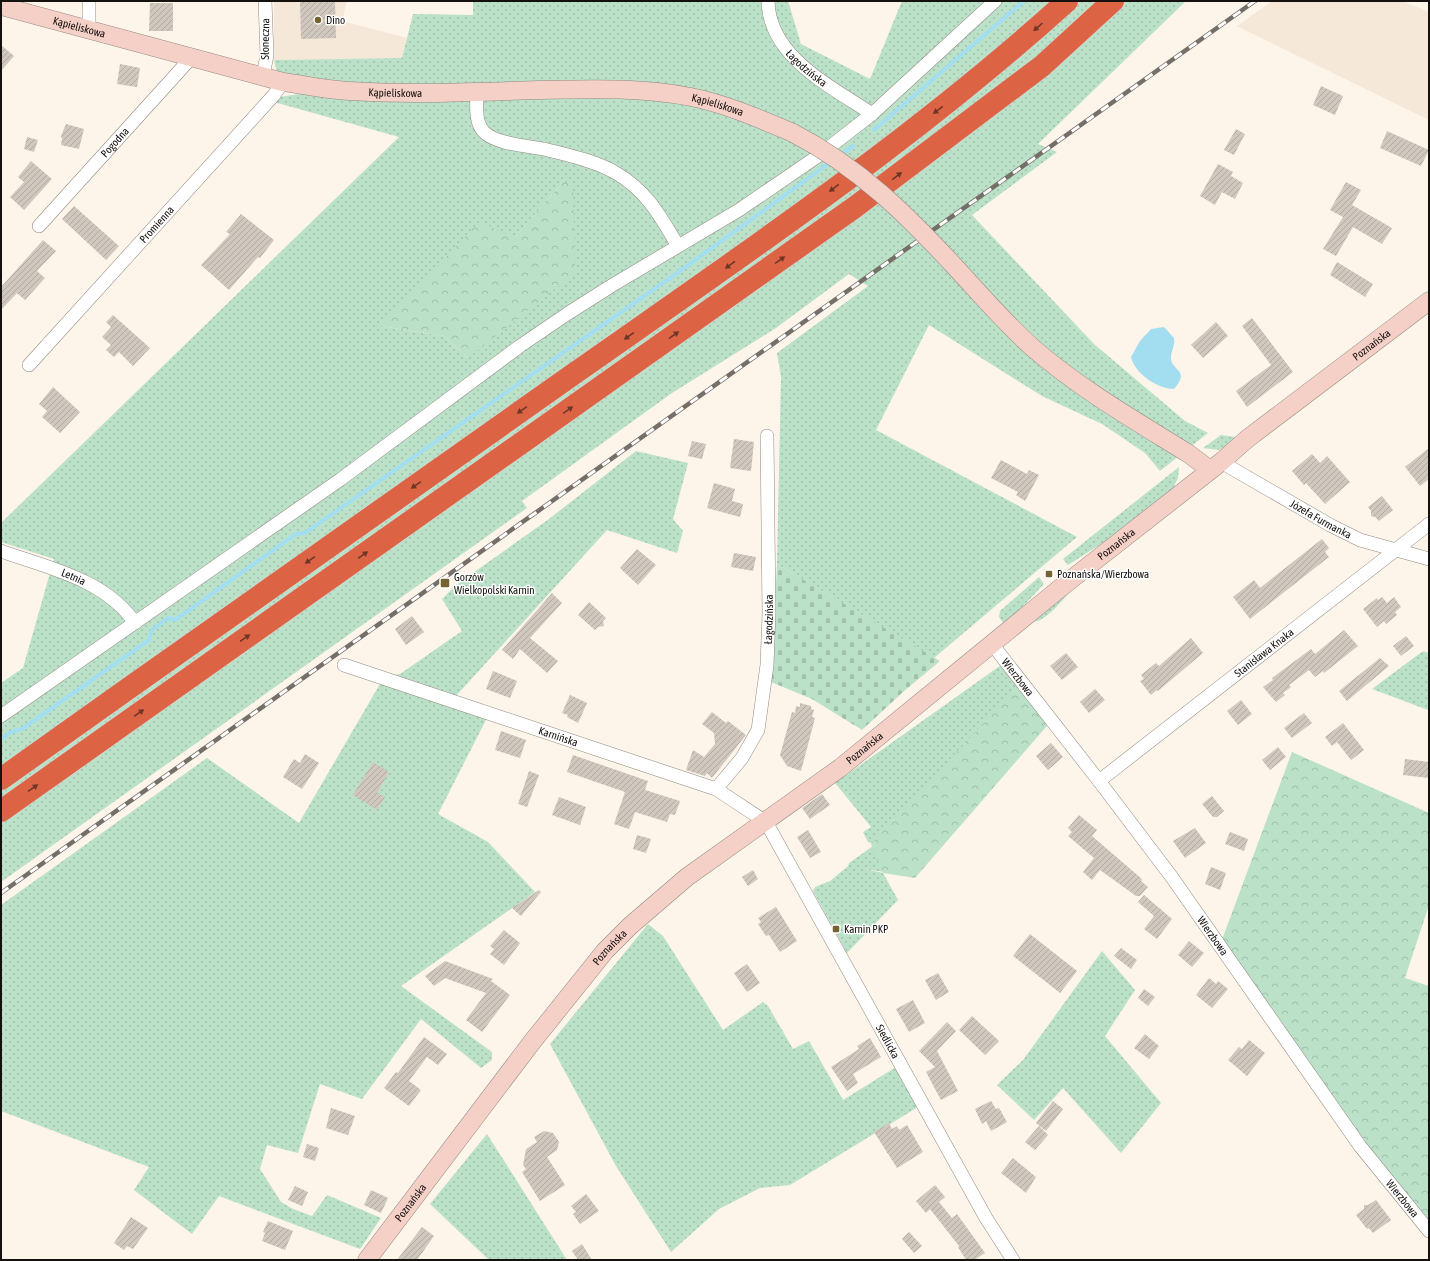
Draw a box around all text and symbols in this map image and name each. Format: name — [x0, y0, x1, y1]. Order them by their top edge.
street label: Kąpieliskowa — [52, 14, 107, 40]
place label: Dino — [326, 14, 345, 26]
marker: Dino — [313, 15, 323, 25]
street label: Słoneczna — [259, 18, 271, 60]
one-way arrow — [1034, 22, 1043, 31]
street label: Łagodzińska — [783, 47, 829, 89]
street label: Kąpieliskowa — [368, 86, 422, 99]
street label: Kąpieliskowa — [691, 91, 745, 118]
one-way arrow — [933, 106, 943, 114]
street label: Pogodna — [98, 125, 131, 160]
one-way arrow — [892, 172, 902, 180]
one-way arrow — [829, 184, 840, 192]
street label: Promienna — [137, 204, 176, 245]
one-way arrow — [775, 256, 786, 264]
one-way arrow — [724, 261, 735, 269]
street label: Poznańska — [1350, 327, 1393, 363]
one-way arrow — [669, 331, 679, 339]
one-way arrow — [623, 332, 634, 340]
one-way arrow — [517, 406, 528, 414]
one-way arrow — [563, 406, 573, 414]
one-way arrow — [411, 481, 421, 489]
street label: Józefa Furmanka — [1288, 497, 1354, 541]
street label: Poznańska — [1095, 526, 1137, 562]
one-way arrow — [358, 551, 368, 559]
one-way arrow — [305, 556, 315, 564]
street label: Letnia — [60, 566, 88, 587]
place label: Poznańska/Wierzbowa — [1057, 568, 1149, 580]
marker: Poznańska/Wierzbowa — [1044, 569, 1054, 579]
place label: Gorzów Wielkopolski Karnin — [454, 571, 535, 596]
marker: Gorzów Wielkopolski Karnin — [439, 577, 451, 589]
street label: Łagodzińska — [762, 594, 775, 645]
street label: Stanisława Knaka — [1232, 626, 1296, 679]
one-way arrow — [240, 634, 250, 642]
street label: Wierzbowa — [999, 656, 1036, 698]
one-way arrow — [134, 709, 144, 717]
street label: Karnińska — [537, 724, 580, 749]
street label: Poznańska — [844, 729, 885, 767]
one-way arrow — [28, 784, 38, 792]
street label: Wierzbowa — [1195, 914, 1231, 957]
place label: Karnin PKP — [844, 923, 888, 935]
marker: Karnin PKP — [831, 924, 841, 934]
street label: Poznańska — [590, 927, 629, 967]
street label: Siedlicka — [874, 1022, 902, 1060]
street label: Wierzbowa — [1384, 1177, 1421, 1219]
street label: Poznańska — [392, 1181, 429, 1224]

